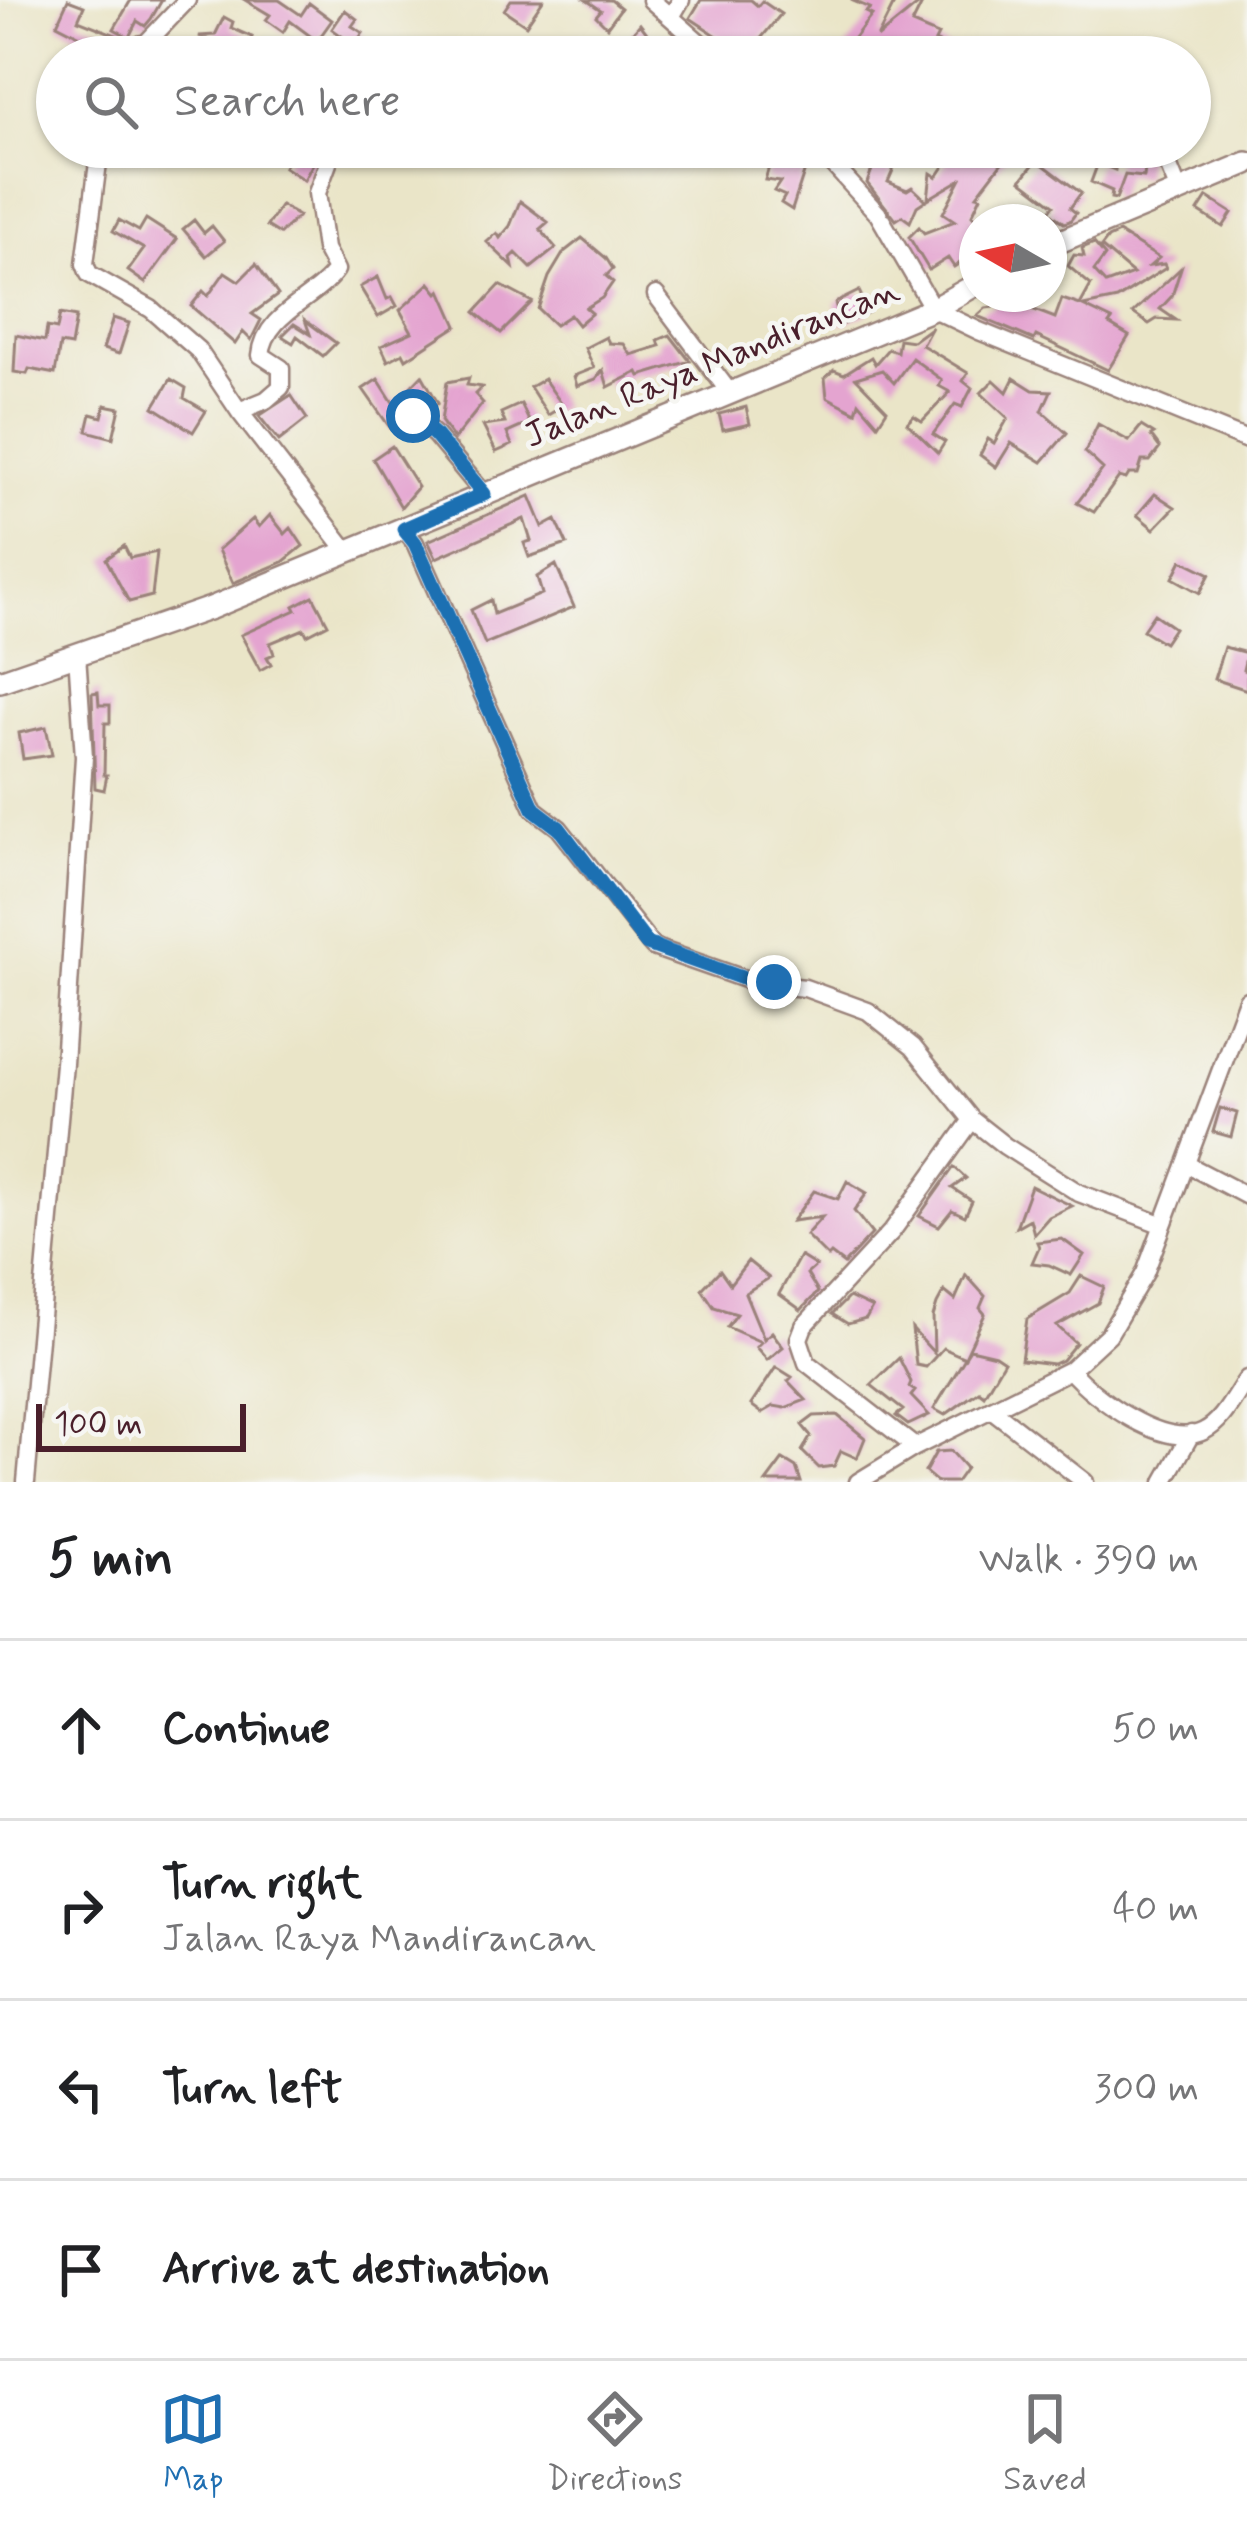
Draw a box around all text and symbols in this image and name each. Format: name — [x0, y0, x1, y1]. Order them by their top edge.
search box — [36, 36, 1211, 168]
icon: search — [78, 69, 144, 135]
text: Search here — [174, 73, 401, 132]
north arrow — [959, 204, 1067, 312]
street label: Jalan Raya Mandirancan — [518, 267, 906, 461]
route start — [386, 389, 440, 443]
route end — [747, 955, 801, 1009]
scale bar — [36, 1398, 246, 1451]
text: 100 m — [54, 1403, 143, 1447]
text: 5 min — [48, 1527, 173, 1593]
text: Walk · 390 m — [979, 1535, 1199, 1586]
icon: ahead — [48, 1697, 114, 1763]
text: Continue — [162, 1700, 330, 1759]
text: 50 m — [1112, 1704, 1199, 1755]
text: Turn right — [162, 1855, 362, 1914]
icon: right — [48, 1877, 114, 1943]
text: 40 m — [1112, 1884, 1199, 1935]
text: Jalan Raya Mandirancan — [162, 1914, 596, 1965]
icon: left — [48, 2057, 114, 2123]
text: Turn left — [162, 2060, 342, 2119]
text: 300 m — [1094, 2064, 1199, 2115]
icon: arrive — [48, 2237, 114, 2303]
text: Arrive at destination — [162, 2240, 550, 2299]
tab: Map — [160, 2386, 226, 2502]
tab: Directions — [547, 2386, 683, 2502]
tab: Saved — [1003, 2386, 1087, 2502]

